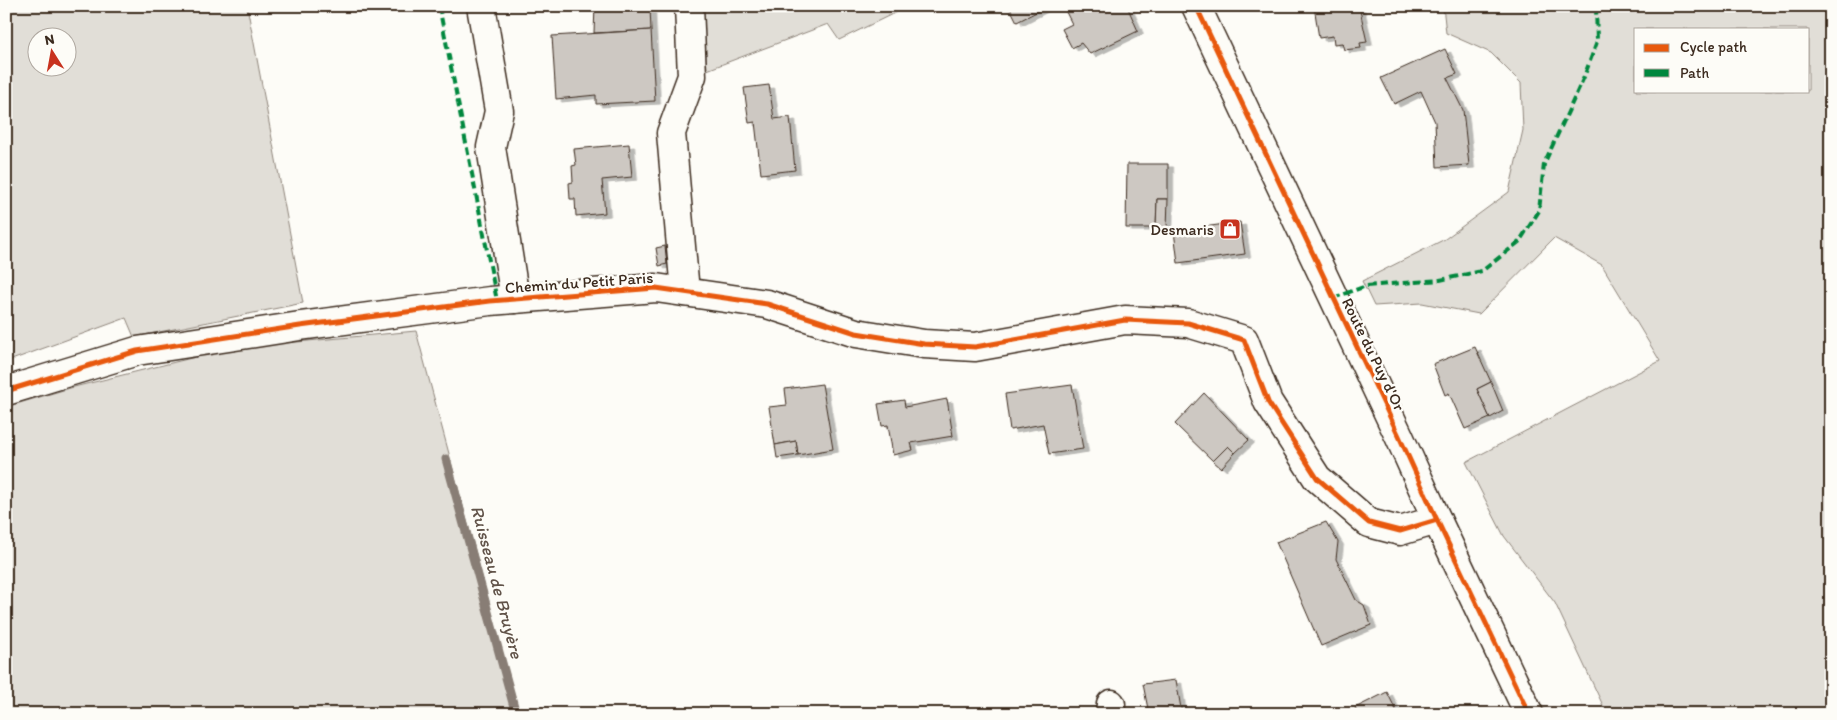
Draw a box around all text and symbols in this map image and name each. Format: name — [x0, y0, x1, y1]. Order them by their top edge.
north arrow — [28, 28, 78, 78]
legend — [1634, 28, 1810, 92]
text: N — [43, 30, 56, 49]
text: Cycle path — [1680, 38, 1747, 56]
text: Path — [1680, 64, 1709, 82]
shop icon: Desmaris — [1218, 217, 1242, 241]
place label: Desmaris — [1150, 220, 1214, 239]
street label: Chemin du Petit Paris — [504, 268, 654, 297]
street label: Route du Puy d'Or — [1338, 295, 1409, 414]
water label: Ruisseau de Bruyère — [466, 503, 528, 662]

